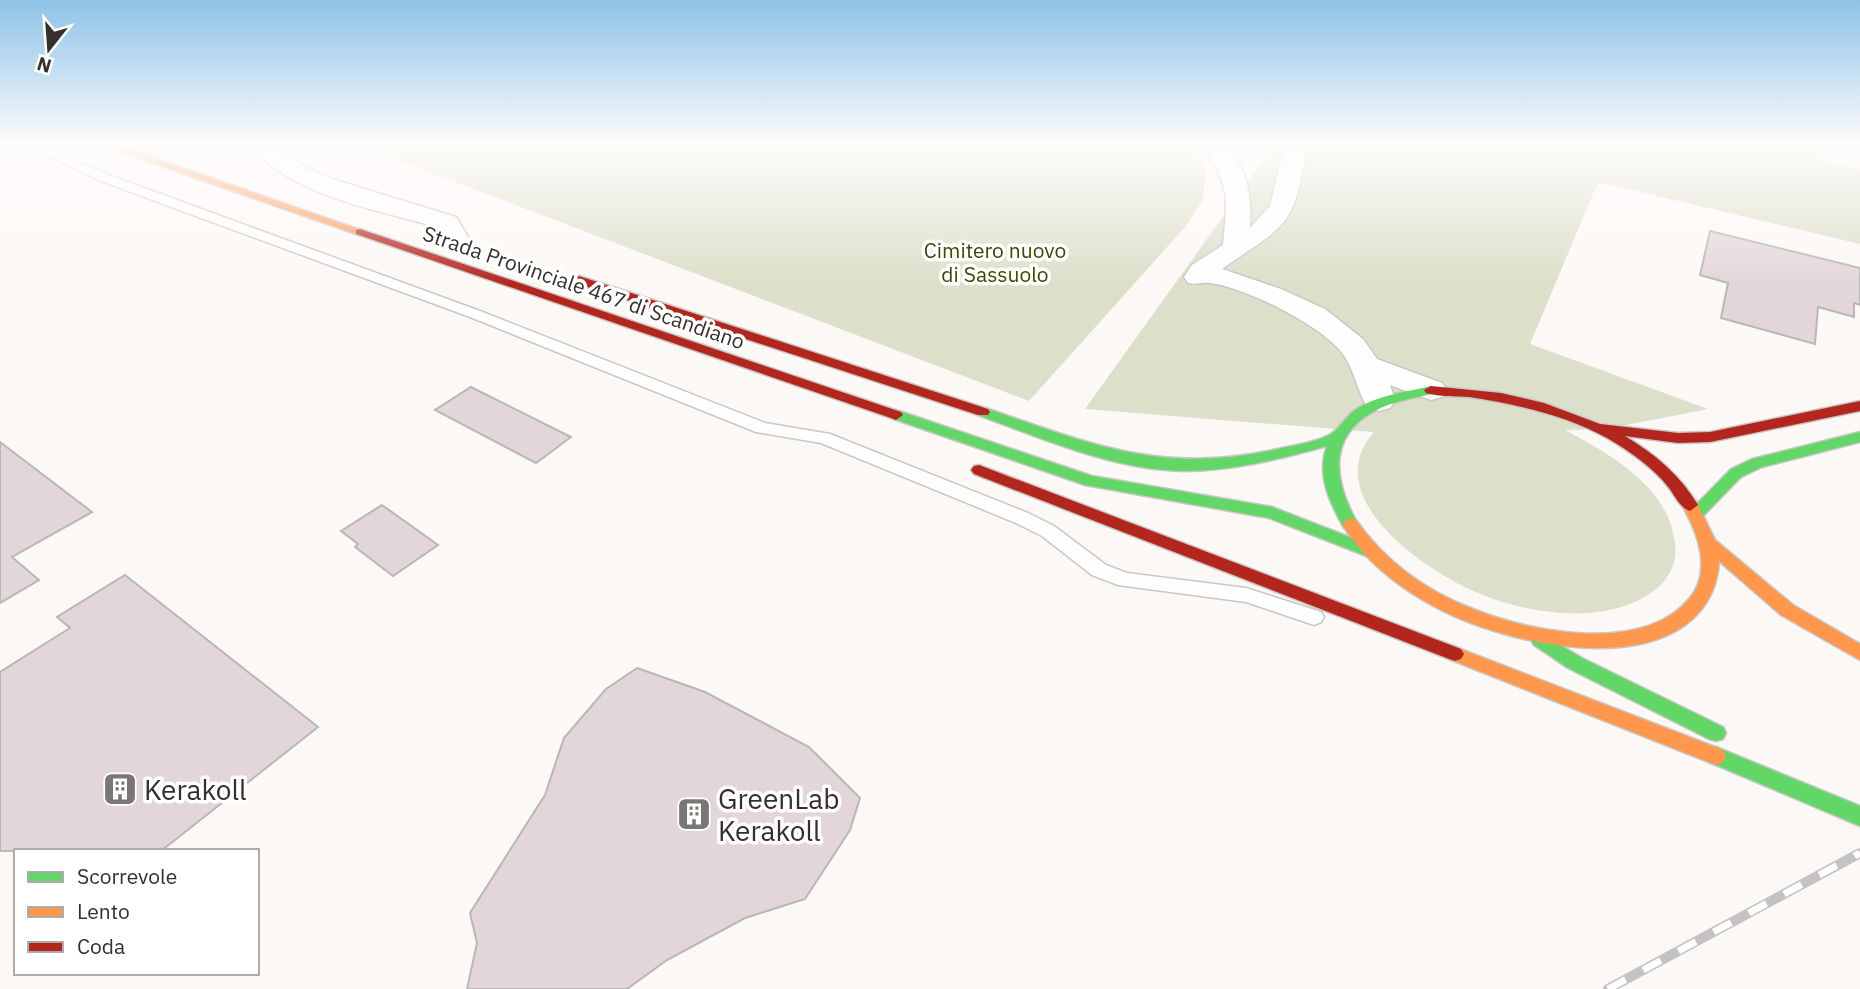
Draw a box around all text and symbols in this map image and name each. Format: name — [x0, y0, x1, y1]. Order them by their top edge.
north arrow — [14, 14, 84, 84]
text: N — [34, 52, 54, 79]
street label: Strada Provinciale 467 di Scandiano — [419, 219, 749, 355]
park label: Cimitero nuovo di Sassuolo — [924, 236, 1066, 288]
building icon: Kerakoll — [101, 770, 139, 808]
place label: Kerakoll — [144, 771, 247, 808]
place label: GreenLab Kerakoll — [718, 780, 839, 849]
building icon: GreenLab Kerakoll — [675, 795, 713, 833]
legend — [14, 849, 259, 975]
text: Scorrevole — [77, 862, 177, 890]
text: Lento — [77, 897, 130, 925]
text: Coda — [77, 932, 125, 960]

